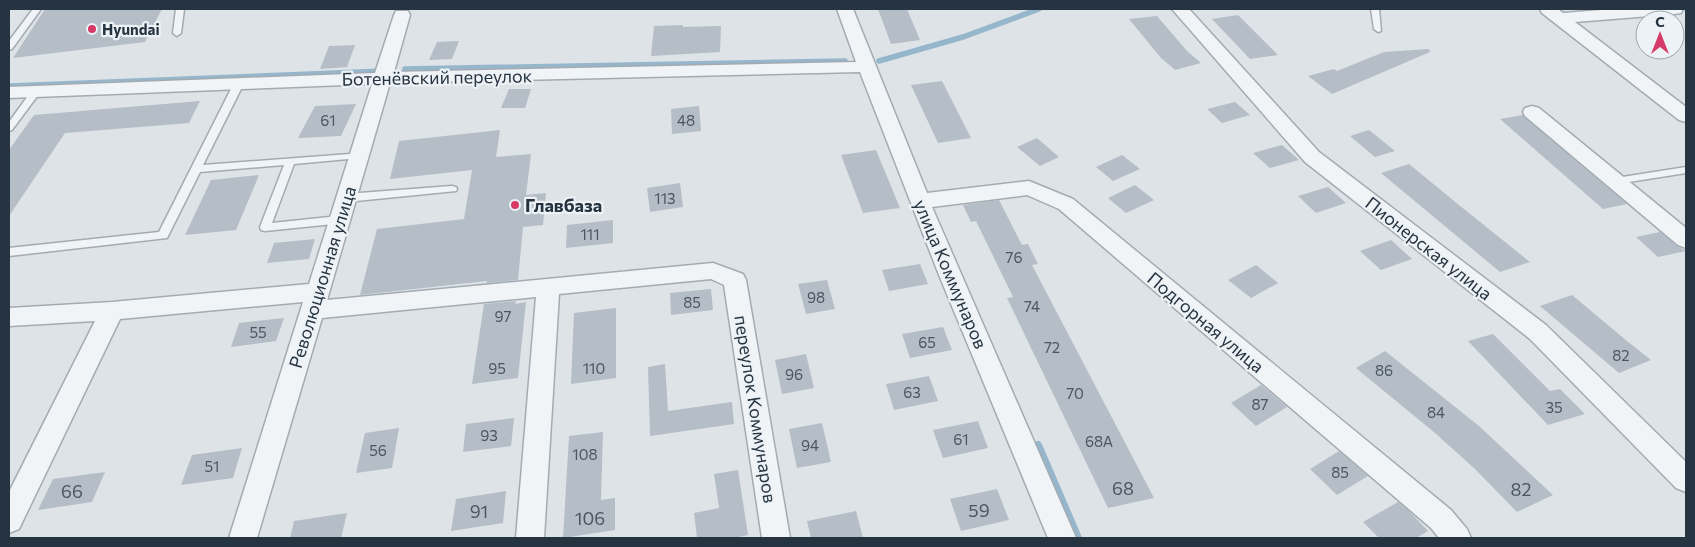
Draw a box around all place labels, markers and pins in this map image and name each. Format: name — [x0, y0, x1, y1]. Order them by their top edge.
place label: Hyundai — [102, 20, 160, 38]
marker: Hyundai — [86, 23, 98, 35]
place label: Главбаза — [525, 194, 602, 216]
marker: Главбаза — [509, 199, 521, 211]

